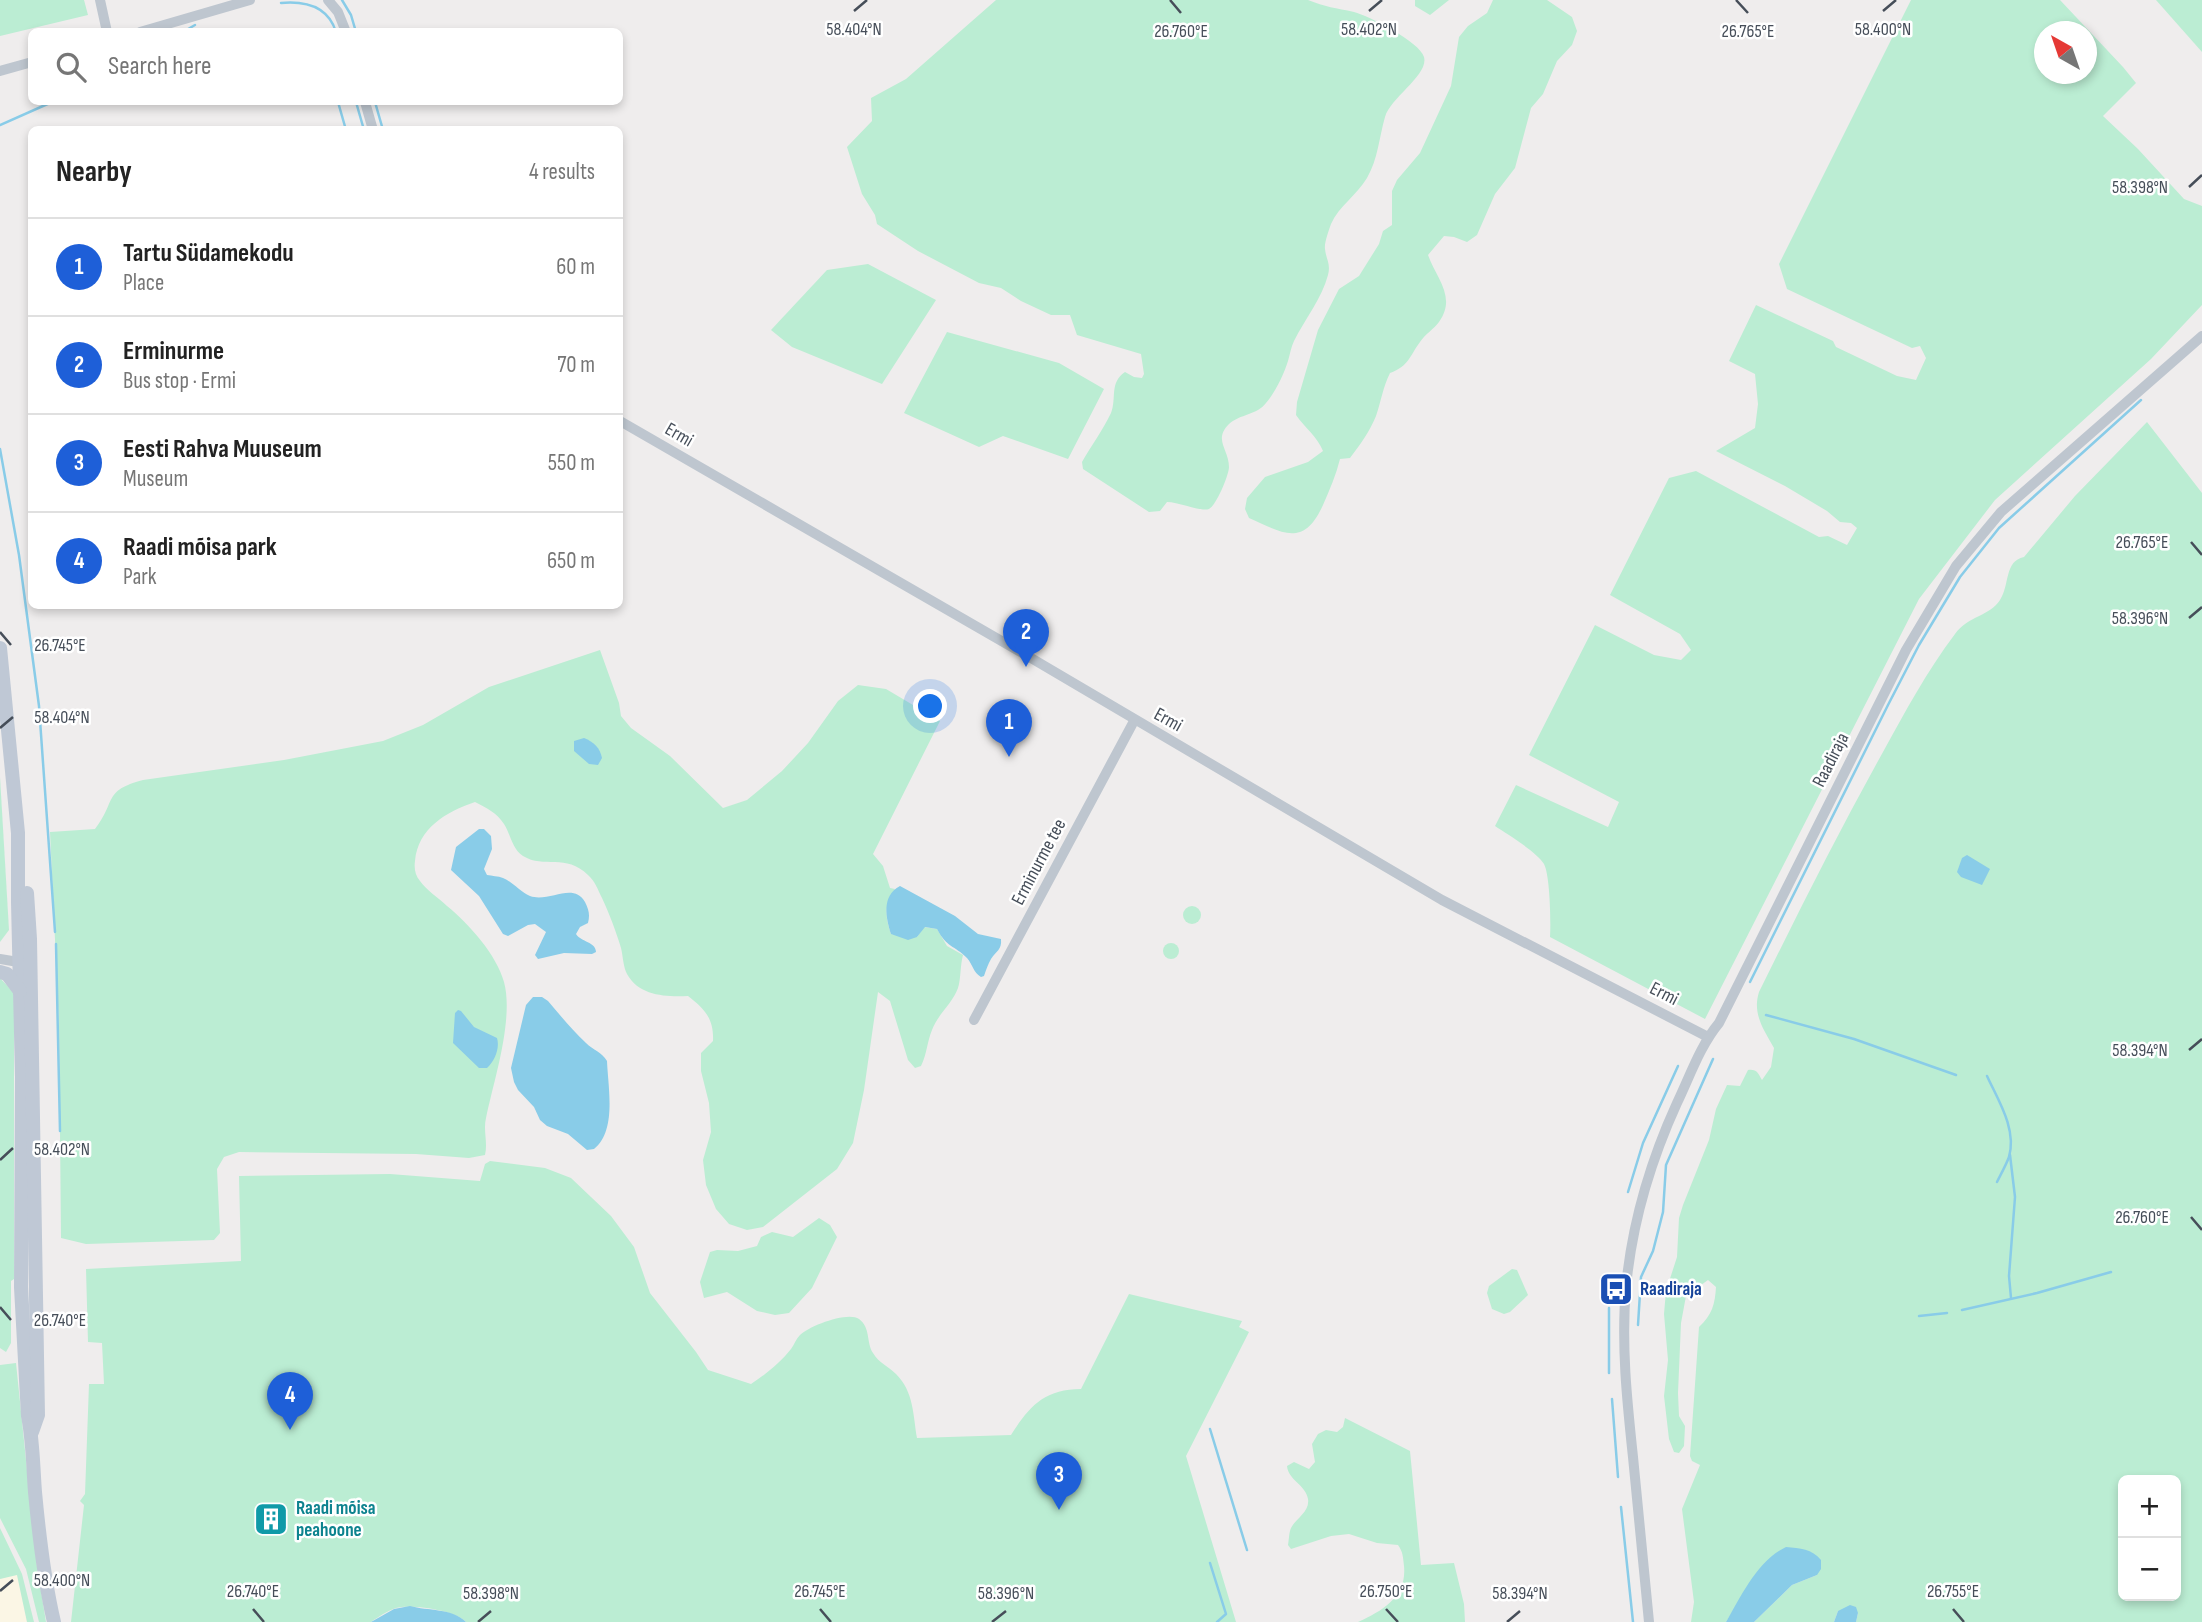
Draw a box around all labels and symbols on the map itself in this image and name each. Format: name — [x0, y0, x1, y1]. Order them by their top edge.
text: 58.404°N — [826, 19, 882, 40]
text: 58.402°N — [1341, 19, 1397, 40]
text: 58.400°N — [1855, 19, 1911, 40]
text: 26.760°E — [1154, 21, 1208, 42]
text: 26.765°E — [1722, 21, 1774, 42]
north arrow — [2034, 21, 2097, 84]
text: 58.398°N — [2112, 177, 2168, 198]
street label: Ermi — [661, 418, 697, 452]
text: 26.765°E — [2116, 532, 2168, 553]
text: 58.396°N — [2112, 608, 2168, 629]
pin: 2 — [1003, 609, 1049, 667]
text: 26.745°E — [34, 635, 86, 656]
your location — [913, 689, 947, 723]
pin: 1 — [986, 699, 1032, 757]
street label: Ermi — [1150, 703, 1186, 737]
text: 58.404°N — [34, 707, 90, 728]
street label: Raadiraja — [1808, 729, 1854, 791]
street label: Erminurme tee — [1007, 815, 1071, 909]
street label: Ermi — [1646, 977, 1682, 1011]
text: 58.394°N — [2112, 1040, 2168, 1061]
text: 58.402°N — [34, 1139, 90, 1160]
text: 26.760°E — [2115, 1207, 2169, 1228]
bus stop icon: Raadiraja — [1597, 1270, 1635, 1308]
place label: Raadiraja — [1640, 1278, 1702, 1301]
text: 26.740°E — [34, 1310, 86, 1331]
pin: 4 — [267, 1372, 313, 1430]
pin: 3 — [1036, 1452, 1082, 1510]
place label: Raadi mõisa peahoone — [296, 1497, 376, 1542]
building icon: Raadi mõisa peahoone — [252, 1500, 290, 1538]
text: 58.400°N — [34, 1570, 90, 1591]
text: 26.740°E — [227, 1581, 279, 1602]
text: 26.745°E — [794, 1581, 846, 1602]
text: 26.750°E — [1360, 1581, 1412, 1602]
text: 26.755°E — [1927, 1581, 1979, 1602]
text: 58.398°N — [463, 1583, 519, 1604]
text: 58.396°N — [978, 1583, 1034, 1604]
text: 58.394°N — [1492, 1583, 1548, 1604]

